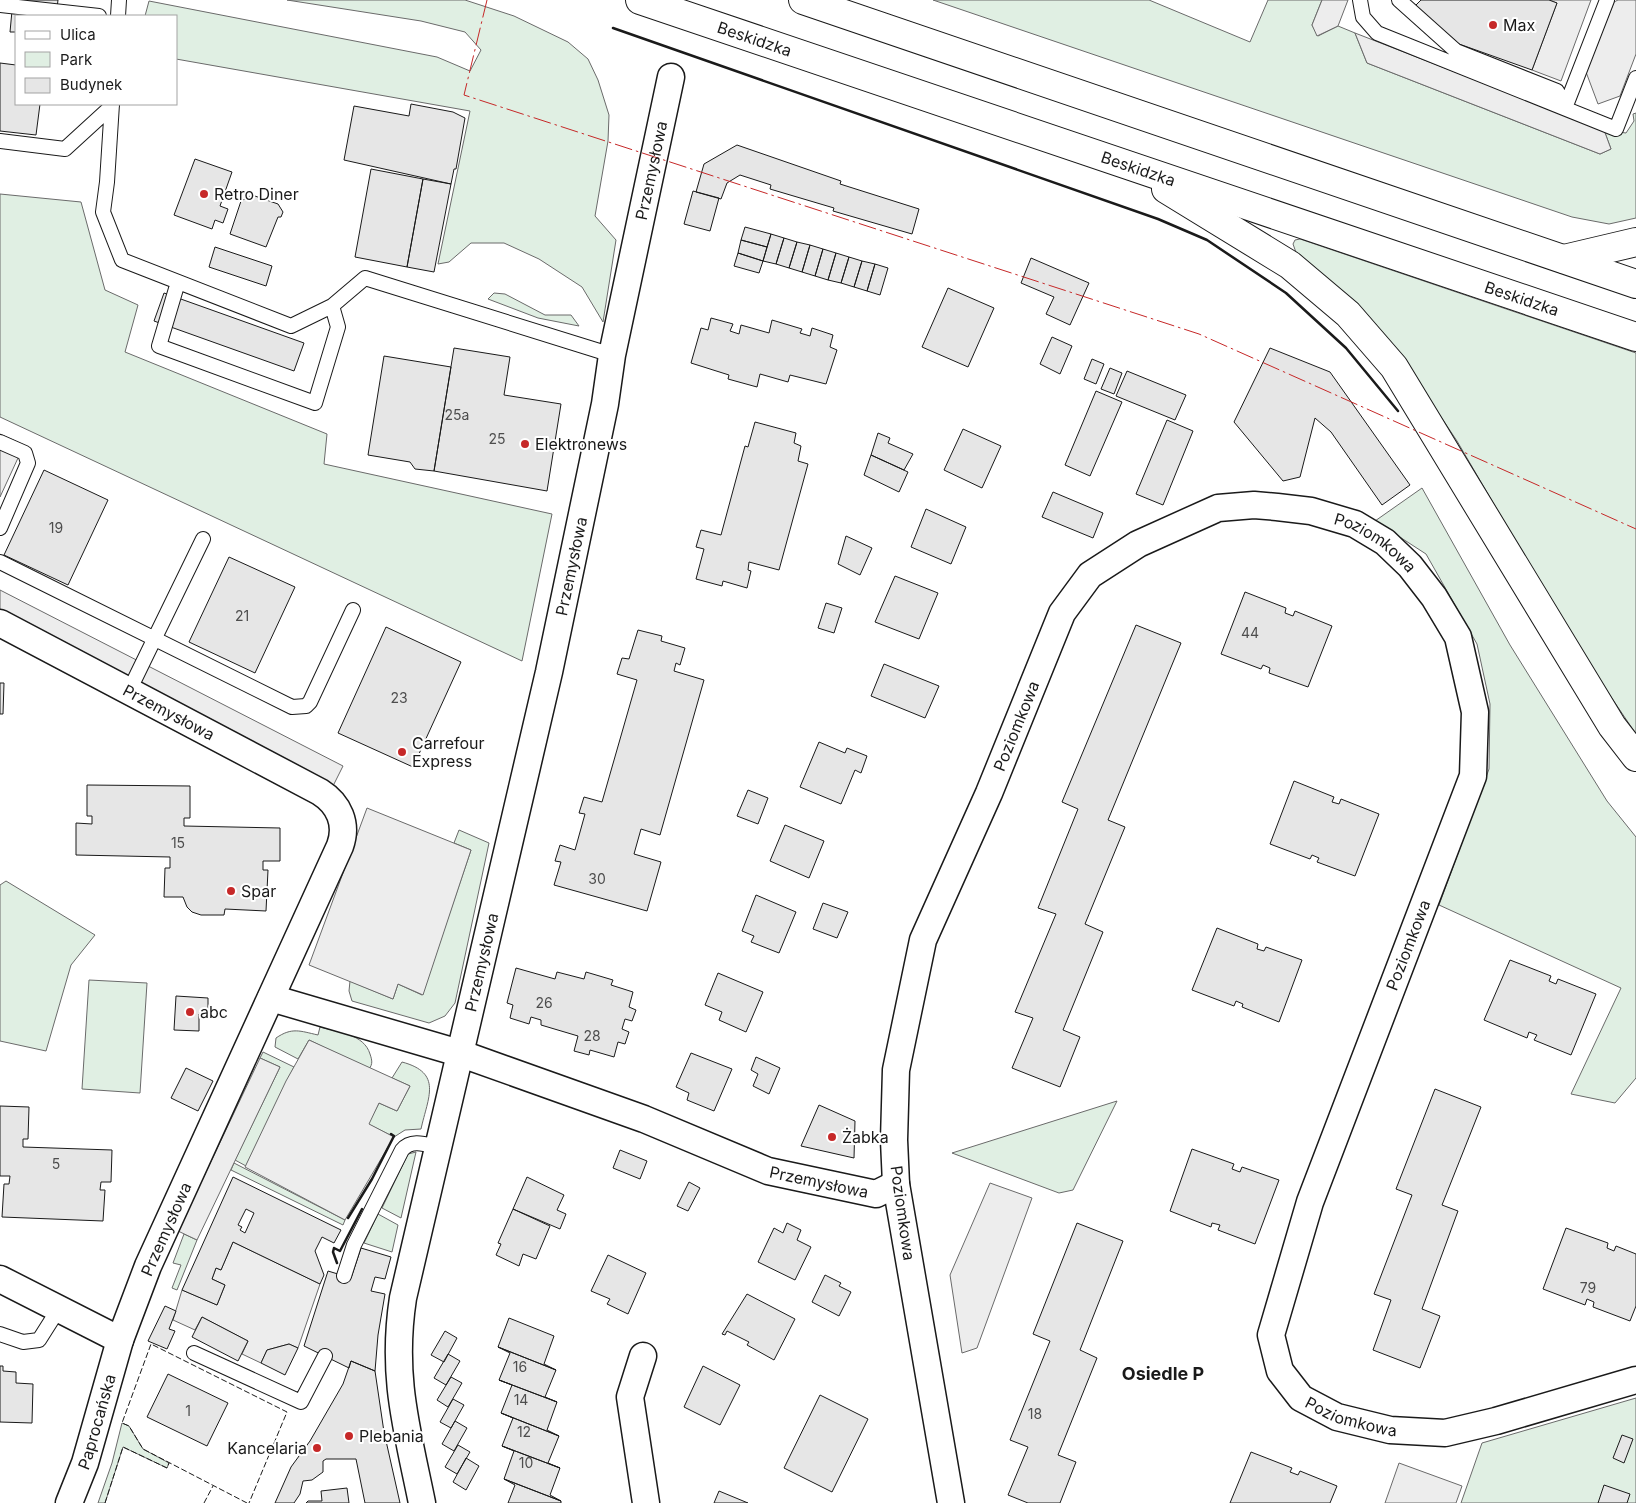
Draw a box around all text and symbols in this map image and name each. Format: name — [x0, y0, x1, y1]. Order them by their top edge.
legend — [15, 15, 178, 105]
place label: Max — [1503, 15, 1535, 35]
street label: Beskidzka — [715, 17, 794, 61]
marker: Max — [1487, 19, 1499, 31]
text: Ulica — [60, 25, 96, 44]
text: Park — [60, 50, 93, 69]
text: Budynek — [60, 75, 123, 94]
street label: Przemysłowa — [631, 119, 671, 222]
street label: Beskidzka — [1098, 147, 1178, 190]
place label: Retro Diner — [214, 184, 299, 204]
marker: Retro Diner — [198, 188, 210, 200]
street label: Beskidzka — [1482, 277, 1562, 320]
house number: 25a — [445, 406, 469, 423]
house number: 25 — [488, 430, 506, 447]
place label: Elektronews — [535, 434, 627, 454]
marker: Elektronews — [519, 438, 531, 450]
street label: Poziomkowa — [1332, 508, 1421, 576]
street label: Przemysłowa — [551, 515, 591, 618]
house number: 19 — [49, 519, 63, 536]
house number: 21 — [235, 607, 249, 624]
house number: 44 — [1241, 624, 1259, 641]
street label: Poziomkowa — [989, 678, 1043, 774]
street label: Przemysłowa — [120, 680, 218, 745]
house number: 23 — [390, 689, 408, 706]
place label: Carrefour Express — [412, 733, 485, 771]
marker: Carrefour Express — [396, 746, 408, 758]
house number: 15 — [171, 834, 185, 851]
house number: 30 — [588, 870, 606, 887]
place label: Spar — [241, 881, 276, 901]
marker: Spar — [225, 885, 237, 897]
street label: Poziomkowa — [1382, 897, 1434, 993]
street label: Przemysłowa — [460, 911, 502, 1014]
house number: 26 — [535, 994, 553, 1011]
place label: abc — [200, 1002, 228, 1022]
marker: abc — [184, 1006, 196, 1018]
house number: 28 — [583, 1027, 601, 1044]
place label: Żabka — [842, 1127, 889, 1147]
marker: Żabka — [826, 1131, 838, 1143]
house number: 5 — [52, 1155, 60, 1172]
street label: Przemysłowa — [768, 1162, 870, 1202]
street label: Poziomkowa — [886, 1164, 920, 1262]
street label: Przemysłowa — [136, 1179, 196, 1279]
house number: 79 — [1580, 1279, 1596, 1296]
house number: 16 — [513, 1358, 527, 1375]
district label: Osiedle P — [1122, 1363, 1204, 1384]
street label: Paprocańska — [73, 1372, 120, 1473]
house number: 14 — [514, 1391, 528, 1408]
street label: Poziomkowa — [1302, 1392, 1397, 1440]
house number: 1 — [185, 1402, 191, 1419]
house number: 18 — [1028, 1405, 1042, 1422]
house number: 12 — [517, 1423, 531, 1440]
place label: Plebania — [359, 1426, 424, 1446]
marker: Plebania — [343, 1430, 355, 1442]
place label: Kancelaria — [227, 1438, 307, 1458]
marker: Kancelaria — [311, 1442, 323, 1454]
house number: 10 — [519, 1454, 533, 1471]

